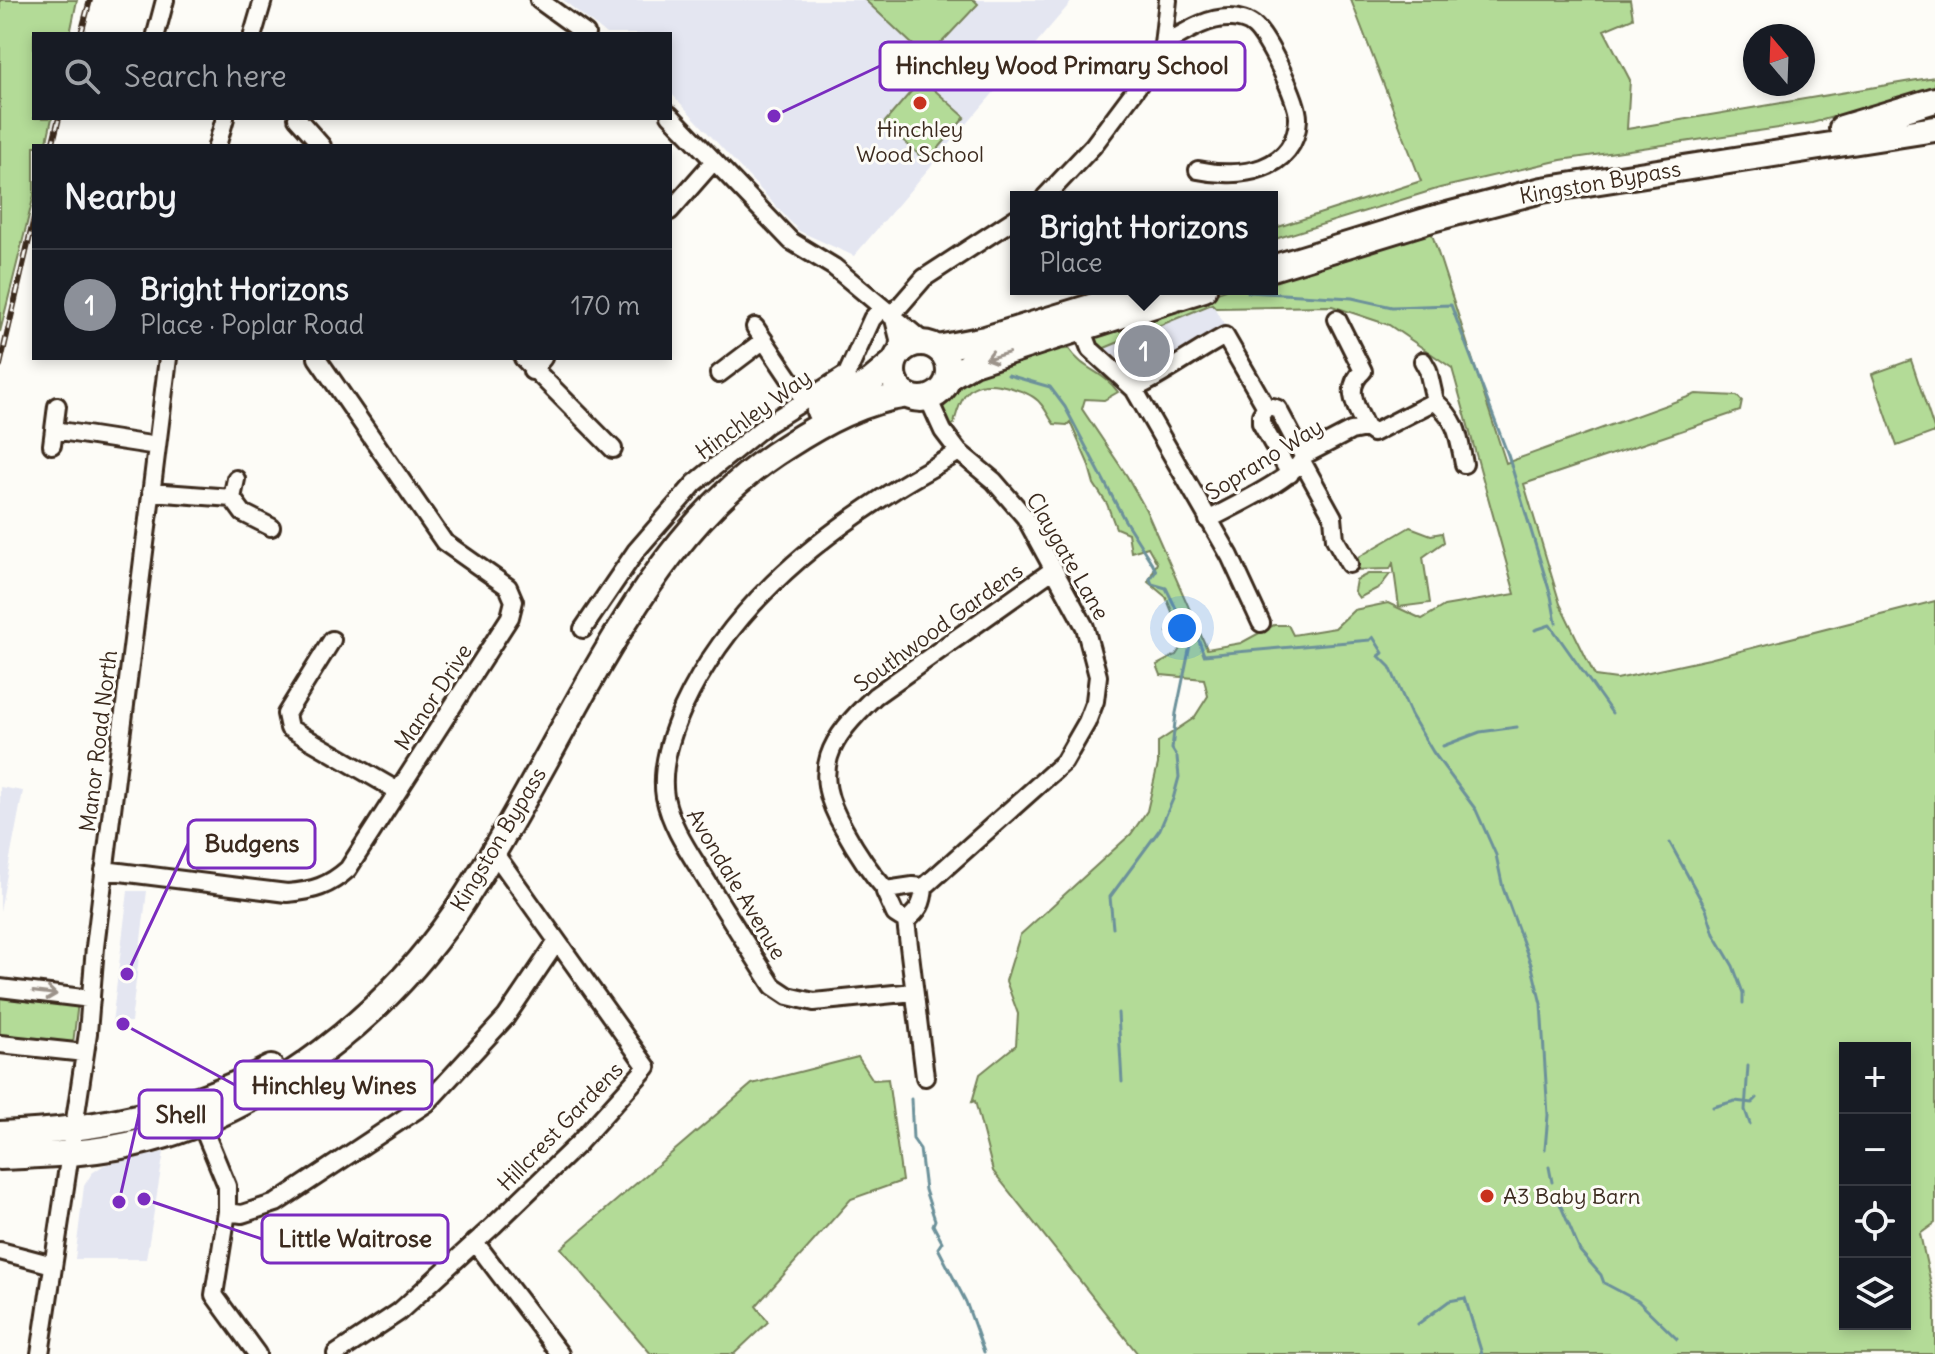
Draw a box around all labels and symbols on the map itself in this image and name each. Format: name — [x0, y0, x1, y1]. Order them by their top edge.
north arrow — [1743, 24, 1815, 96]
callout: Hinchley Wood Primary School — [880, 42, 1245, 90]
text: Hinchley Wood Primary School — [895, 50, 1229, 80]
marker: Hinchley Wood School — [911, 94, 929, 112]
place label: Hinchley Wood School — [856, 115, 984, 168]
street label: Kingston Bypass — [1517, 154, 1683, 210]
pin: 1 — [1118, 321, 1170, 381]
one-way arrow — [984, 349, 1010, 364]
street label: Hinchley Way — [690, 363, 816, 465]
street label: Soprano Way — [1200, 412, 1328, 506]
street label: Claygate Lane — [1020, 487, 1116, 625]
street label: Southwood Gardens — [848, 556, 1028, 698]
your location — [1162, 608, 1202, 648]
street label: Manor Drive — [388, 638, 478, 756]
street label: Manor Road North — [73, 649, 123, 833]
street label: Kingston Bypass — [444, 762, 552, 916]
street label: Avondale Avenue — [681, 803, 793, 965]
callout: Budgens — [188, 820, 315, 868]
text: Budgens — [205, 828, 300, 858]
one-way arrow — [31, 986, 58, 1001]
street label: Hillcrest Gardens — [491, 1055, 629, 1197]
callout: Hinchley Wines — [235, 1061, 432, 1109]
text: Hinchley Wines — [251, 1070, 417, 1100]
callout: Shell — [139, 1090, 222, 1138]
text: Shell — [156, 1099, 206, 1129]
place label: A3 Baby Barn — [1503, 1182, 1640, 1210]
marker: A3 Baby Barn — [1478, 1187, 1496, 1205]
callout: Little Waitrose — [262, 1215, 448, 1263]
text: Little Waitrose — [278, 1223, 432, 1253]

